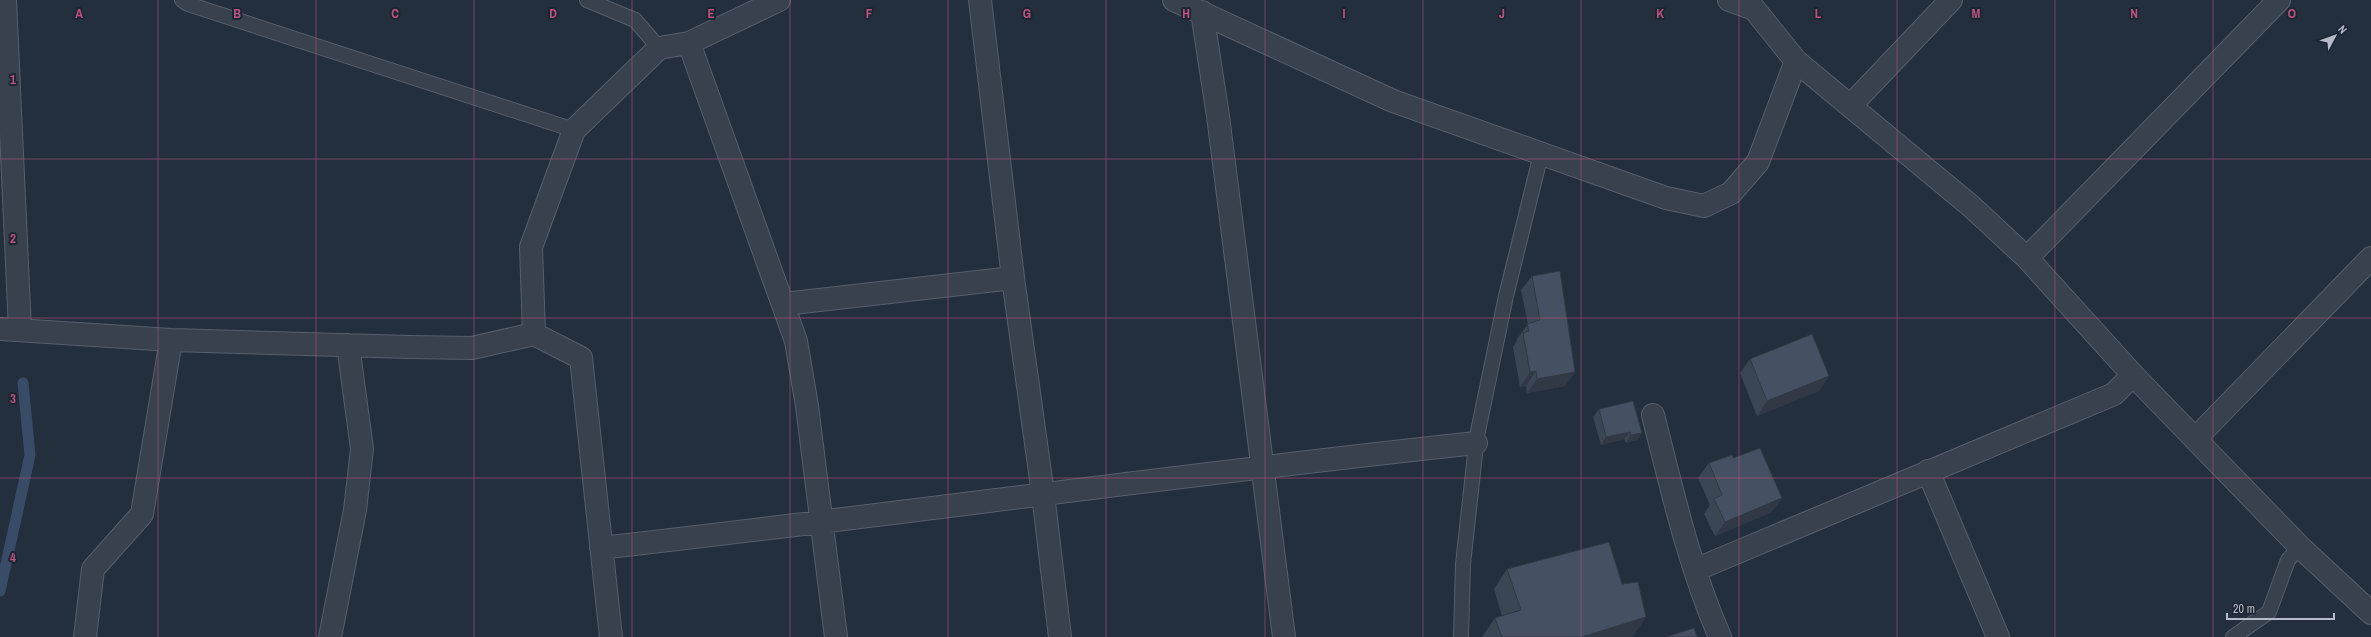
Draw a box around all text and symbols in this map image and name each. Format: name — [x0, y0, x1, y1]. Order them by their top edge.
text: A — [75, 5, 83, 22]
text: B — [233, 5, 241, 22]
text: C — [391, 5, 399, 22]
text: D — [549, 5, 557, 22]
text: E — [707, 5, 715, 22]
text: F — [866, 5, 873, 22]
text: G — [1023, 5, 1031, 22]
text: H — [1182, 5, 1190, 22]
text: I — [1343, 5, 1346, 22]
text: J — [1499, 5, 1505, 22]
text: K — [1656, 5, 1664, 22]
text: L — [1815, 5, 1822, 22]
text: M — [1972, 5, 1981, 22]
text: N — [2130, 5, 2138, 22]
text: O — [2288, 5, 2296, 22]
north arrow — [2315, 16, 2355, 56]
text: N — [2335, 22, 2350, 36]
text: 1 — [10, 71, 16, 88]
text: 2 — [10, 230, 16, 247]
text: 3 — [10, 390, 16, 407]
text: 4 — [10, 549, 16, 566]
scale bar — [2227, 595, 2334, 621]
text: 20 m — [2233, 601, 2255, 617]

